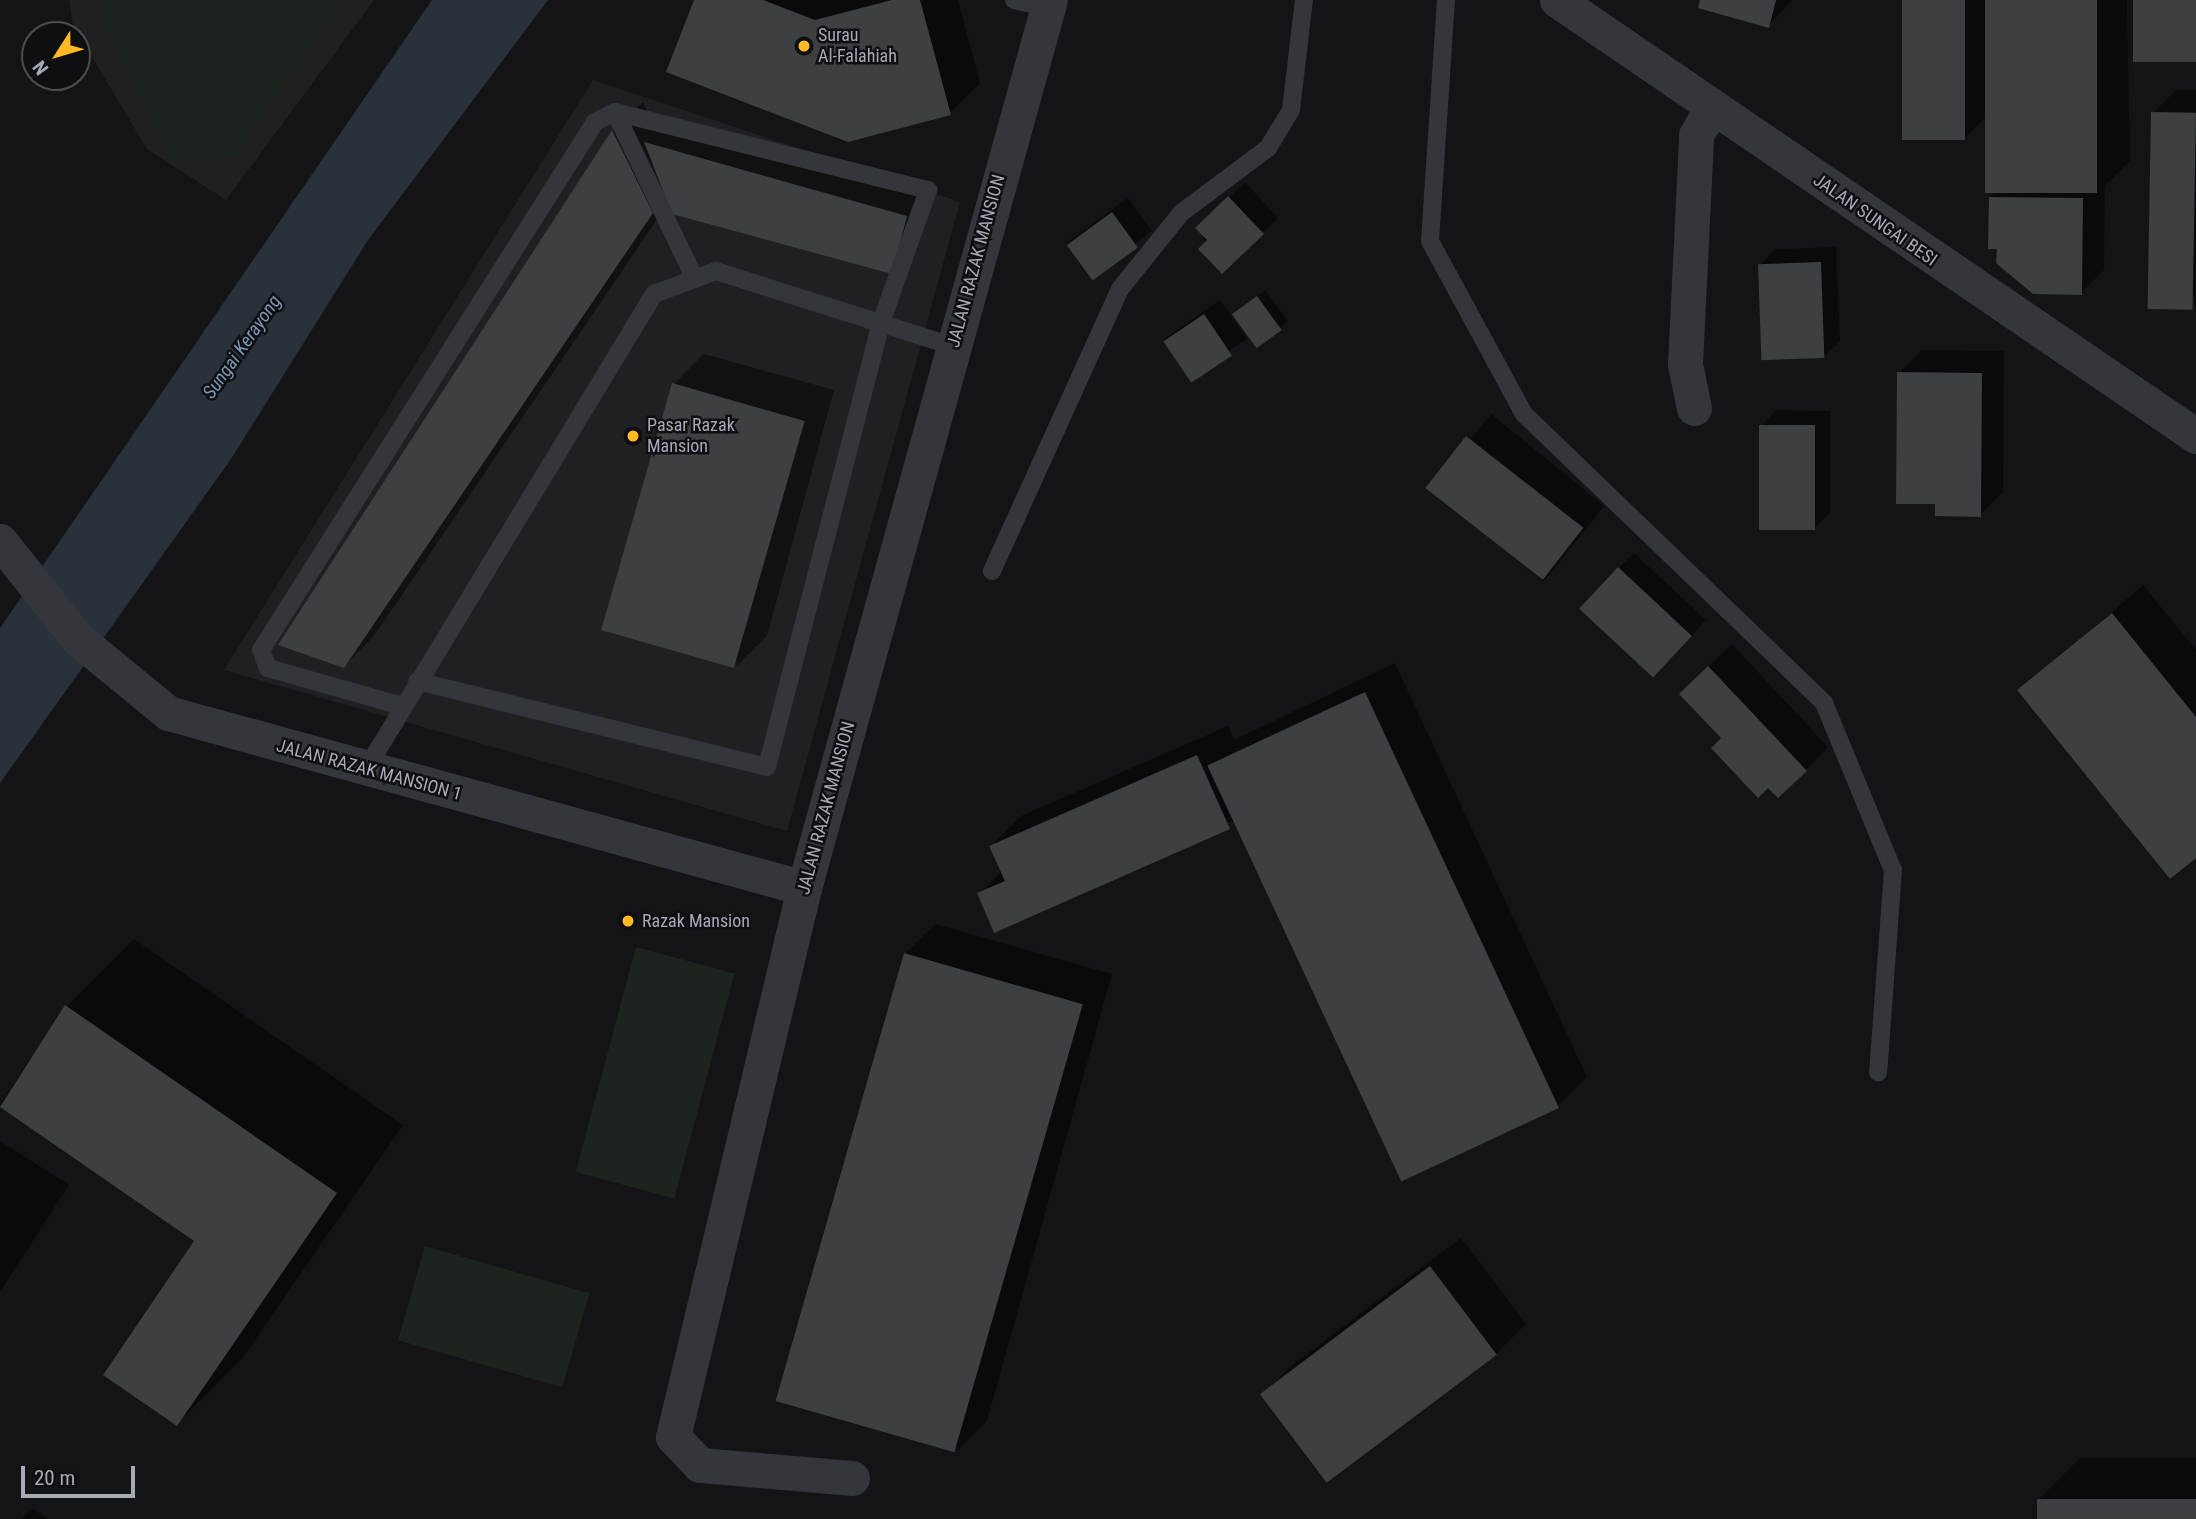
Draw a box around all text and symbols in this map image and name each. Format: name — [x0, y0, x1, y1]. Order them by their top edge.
north arrow — [21, 21, 91, 91]
place label: Surau Al-Falahiah — [818, 25, 897, 68]
marker: Surau Al-Falahiah — [796, 38, 812, 54]
text: N — [28, 56, 53, 79]
street label: JALAN SUNGAI BESI — [1809, 169, 1941, 271]
street label: JALAN RAZAK MANSION — [943, 172, 1009, 350]
water label: Sungai Kerayong — [198, 291, 286, 403]
place label: Pasar Razak Mansion — [647, 415, 735, 458]
marker: Pasar Razak Mansion — [625, 428, 641, 444]
street label: JALAN RAZAK MANSION — [793, 719, 859, 897]
street label: JALAN RAZAK MANSION 1 — [274, 735, 464, 805]
place label: Razak Mansion — [642, 910, 750, 932]
marker: Razak Mansion — [620, 913, 636, 929]
scale bar — [24, 1452, 138, 1496]
text: 20 m — [34, 1466, 75, 1490]

